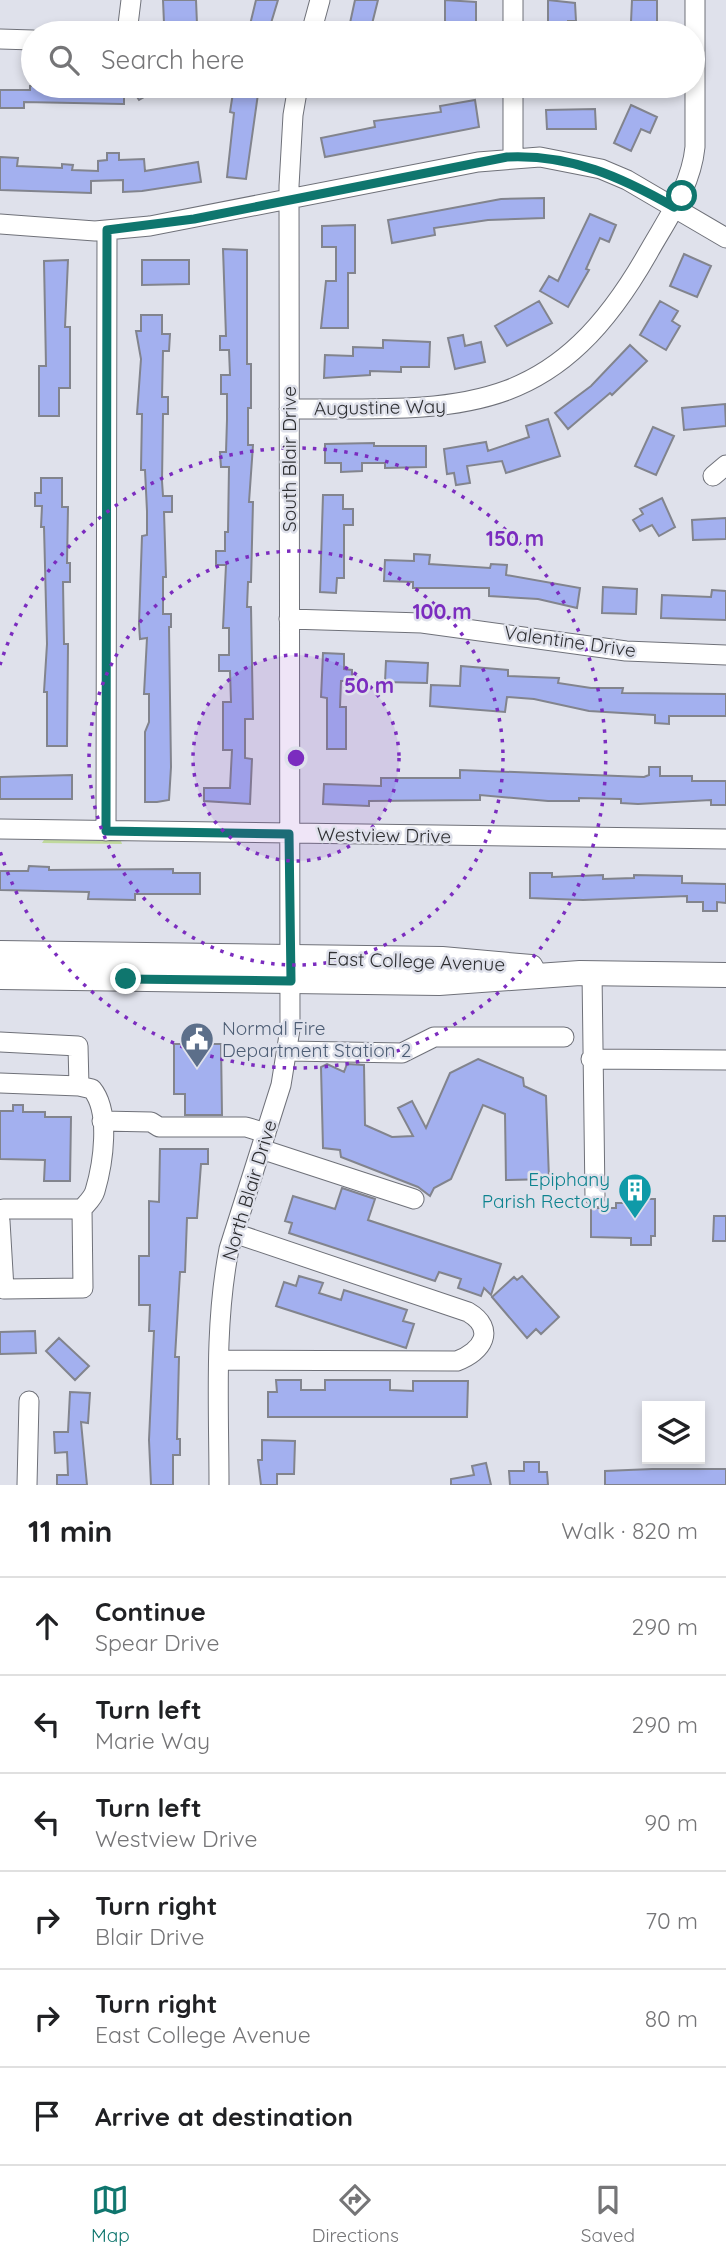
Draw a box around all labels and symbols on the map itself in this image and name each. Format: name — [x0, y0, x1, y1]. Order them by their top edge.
route start — [666, 180, 697, 211]
street label: South Blair Drive — [277, 386, 301, 532]
street label: Augustine Way — [314, 394, 446, 420]
text: 150 m — [486, 525, 544, 551]
text: 100 m — [412, 598, 472, 624]
street label: Valentine Drive — [503, 620, 637, 662]
text: 50 m — [344, 672, 394, 698]
centre of rings — [284, 746, 308, 770]
street label: Westview Drive — [317, 822, 451, 848]
street label: East College Avenue — [326, 946, 506, 976]
route end — [110, 963, 141, 994]
place label: Normal Fire Department Station 2 — [222, 1016, 411, 1062]
public building icon: Normal Fire Department Station 2 — [178, 1020, 216, 1069]
street label: North Blair Drive — [216, 1117, 282, 1263]
place label: Epiphany Parish Rectory — [482, 1167, 610, 1213]
building icon: Epiphany Parish Rectory — [616, 1171, 654, 1220]

